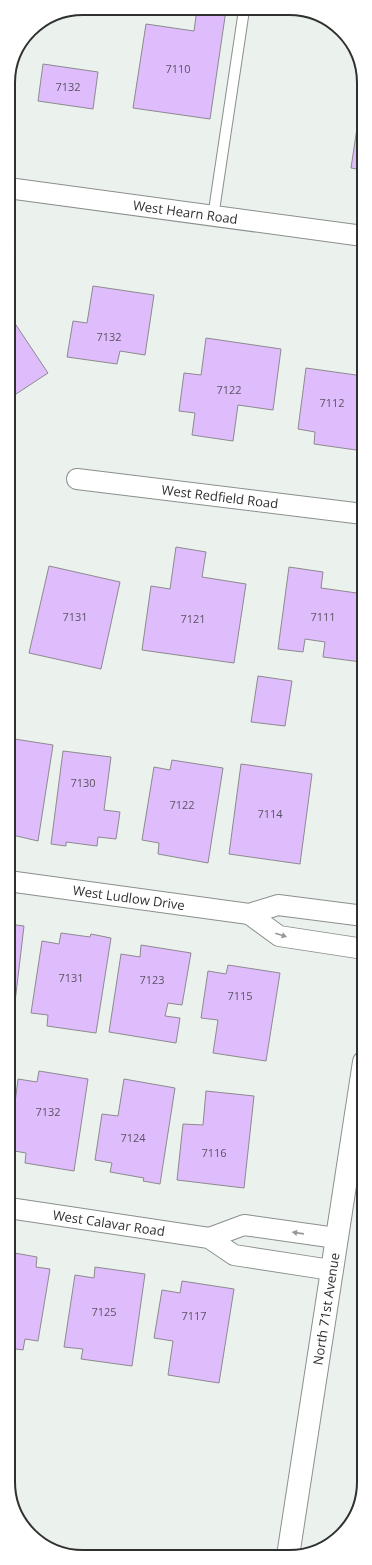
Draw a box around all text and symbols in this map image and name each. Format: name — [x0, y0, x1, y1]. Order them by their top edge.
house number: 7110 — [165, 61, 191, 76]
house number: 7132 — [55, 79, 81, 94]
street label: West Hearn Road — [132, 196, 239, 228]
house number: 7132 — [96, 329, 122, 344]
house number: 7122 — [216, 382, 242, 397]
house number: 7112 — [319, 395, 345, 410]
street label: West Redfield Road — [160, 480, 279, 513]
house number: 7131 — [62, 609, 88, 624]
house number: 7111 — [310, 609, 336, 624]
house number: 7121 — [180, 611, 206, 626]
house number: 7130 — [70, 775, 96, 790]
house number: 7122 — [169, 797, 195, 812]
house number: 7114 — [257, 806, 283, 821]
street label: West Ludlow Drive — [72, 881, 186, 914]
one-way arrow — [276, 932, 288, 938]
house number: 7131 — [58, 970, 84, 985]
house number: 7123 — [139, 972, 165, 987]
house number: 7115 — [227, 988, 253, 1003]
house number: 7132 — [35, 1104, 61, 1119]
house number: 7124 — [120, 1130, 146, 1145]
house number: 7116 — [201, 1145, 227, 1160]
street label: West Calavar Road — [52, 1206, 166, 1240]
one-way arrow — [292, 1229, 304, 1236]
street label: North 71st Avenue — [308, 1251, 344, 1366]
house number: 7125 — [91, 1304, 117, 1319]
house number: 7117 — [181, 1308, 207, 1323]

